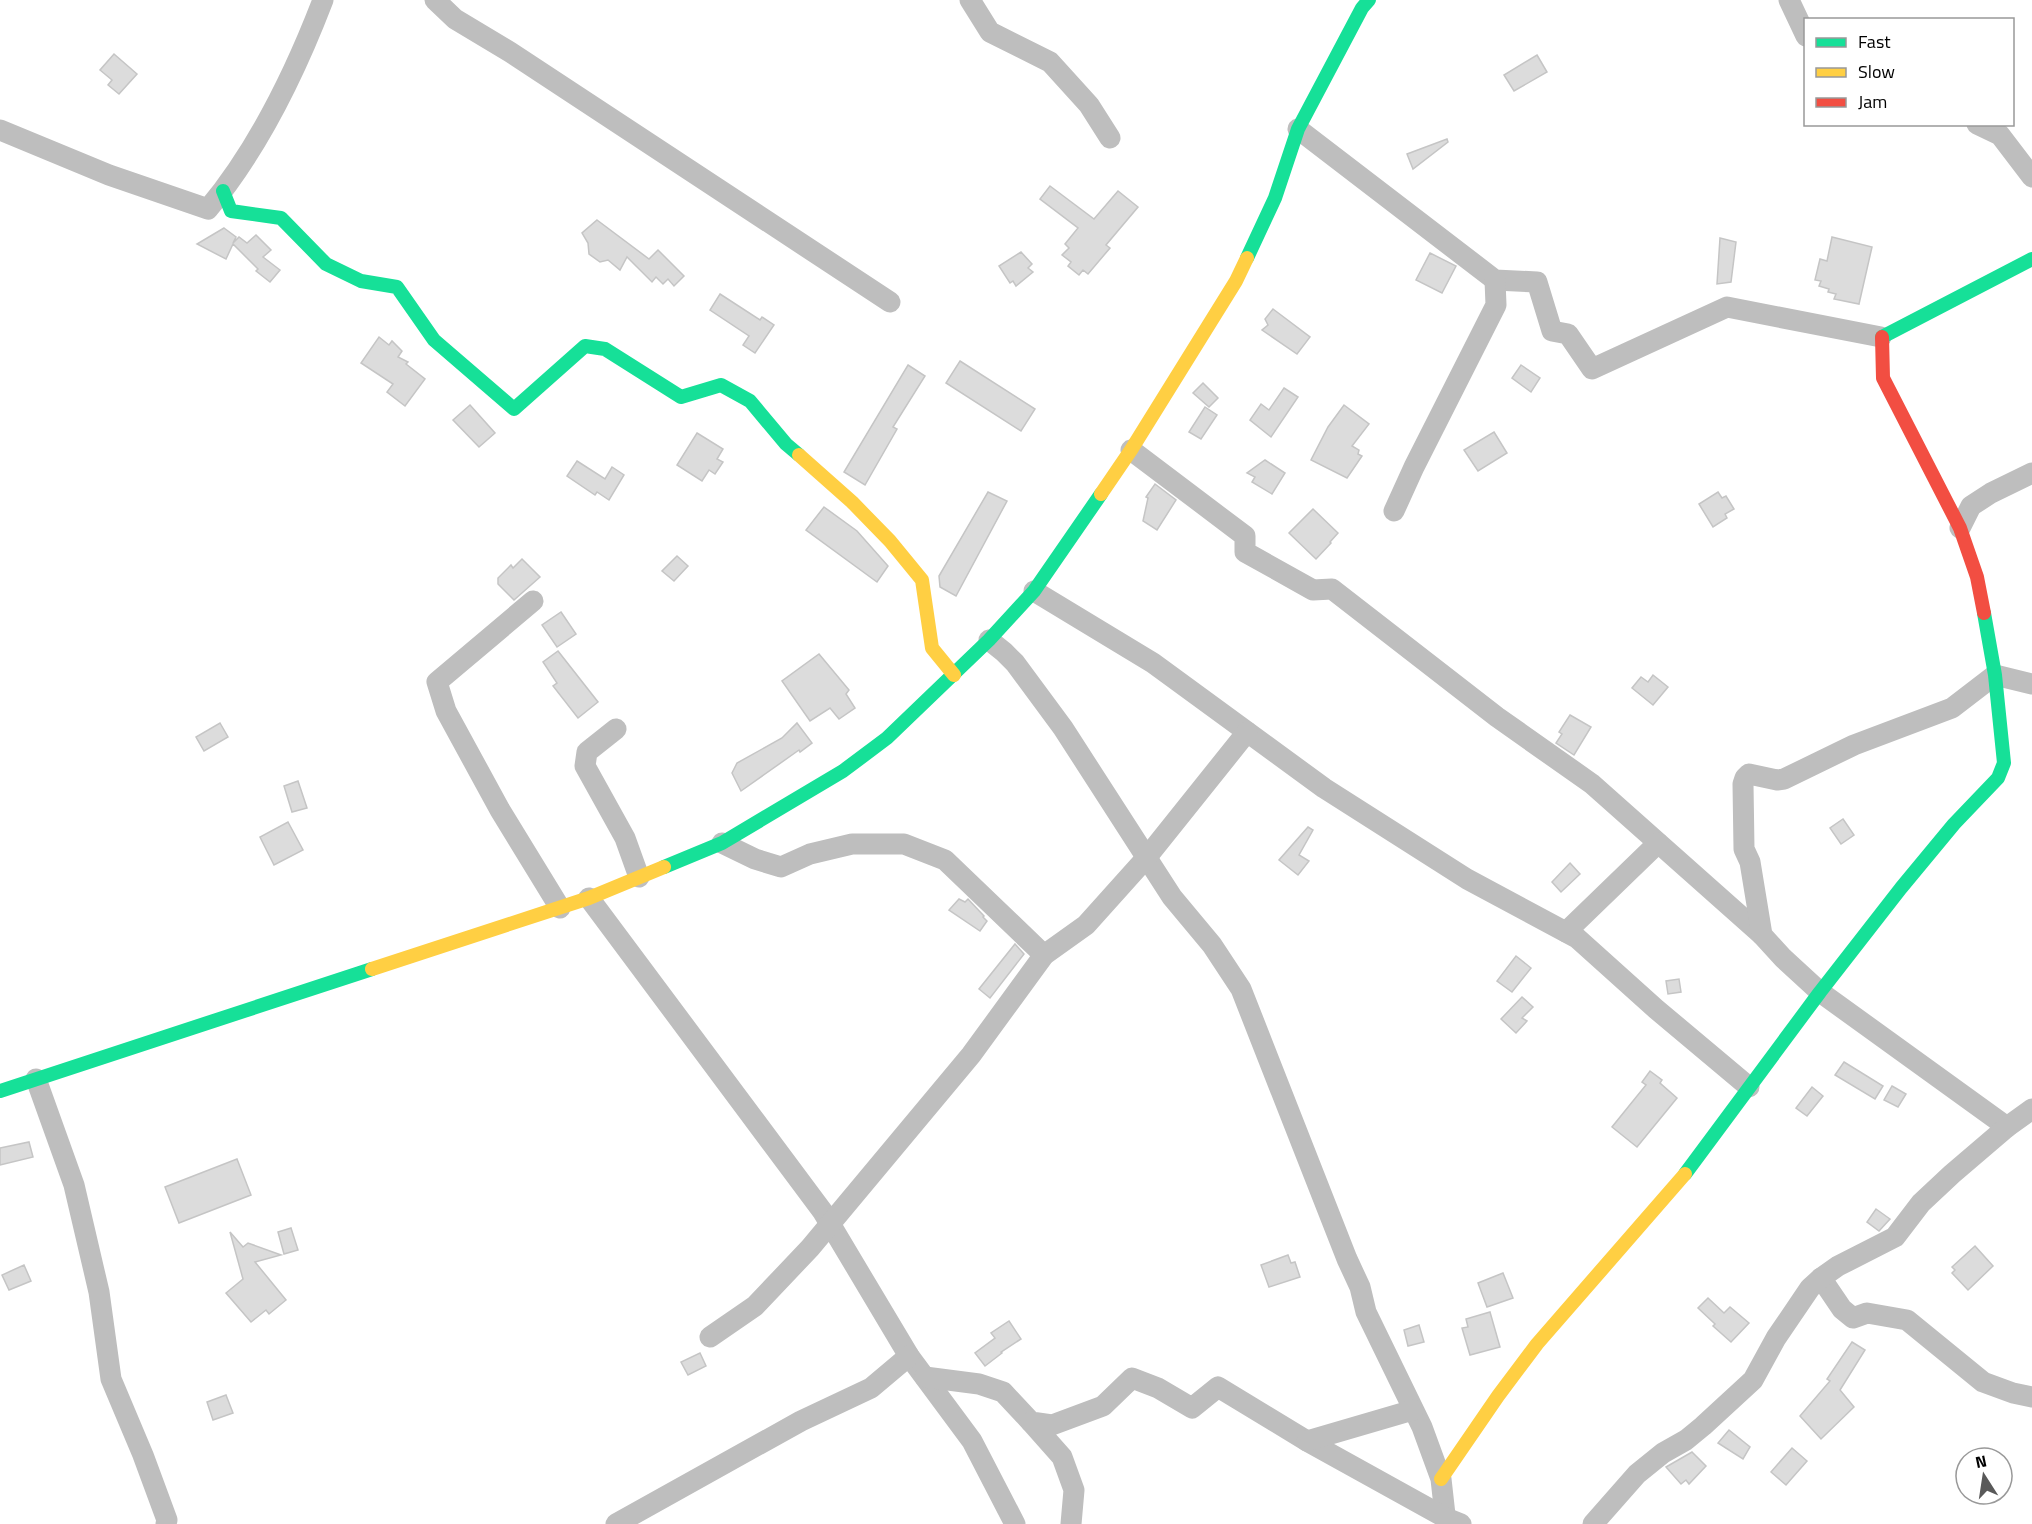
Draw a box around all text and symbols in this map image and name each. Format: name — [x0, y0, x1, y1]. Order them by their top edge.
legend — [1804, 18, 2014, 126]
text: Fast — [1858, 28, 1891, 55]
text: Slow — [1858, 58, 1895, 85]
text: Jam — [1858, 88, 1887, 115]
north arrow — [1954, 1446, 2014, 1506]
text: N — [1973, 1448, 1989, 1474]

